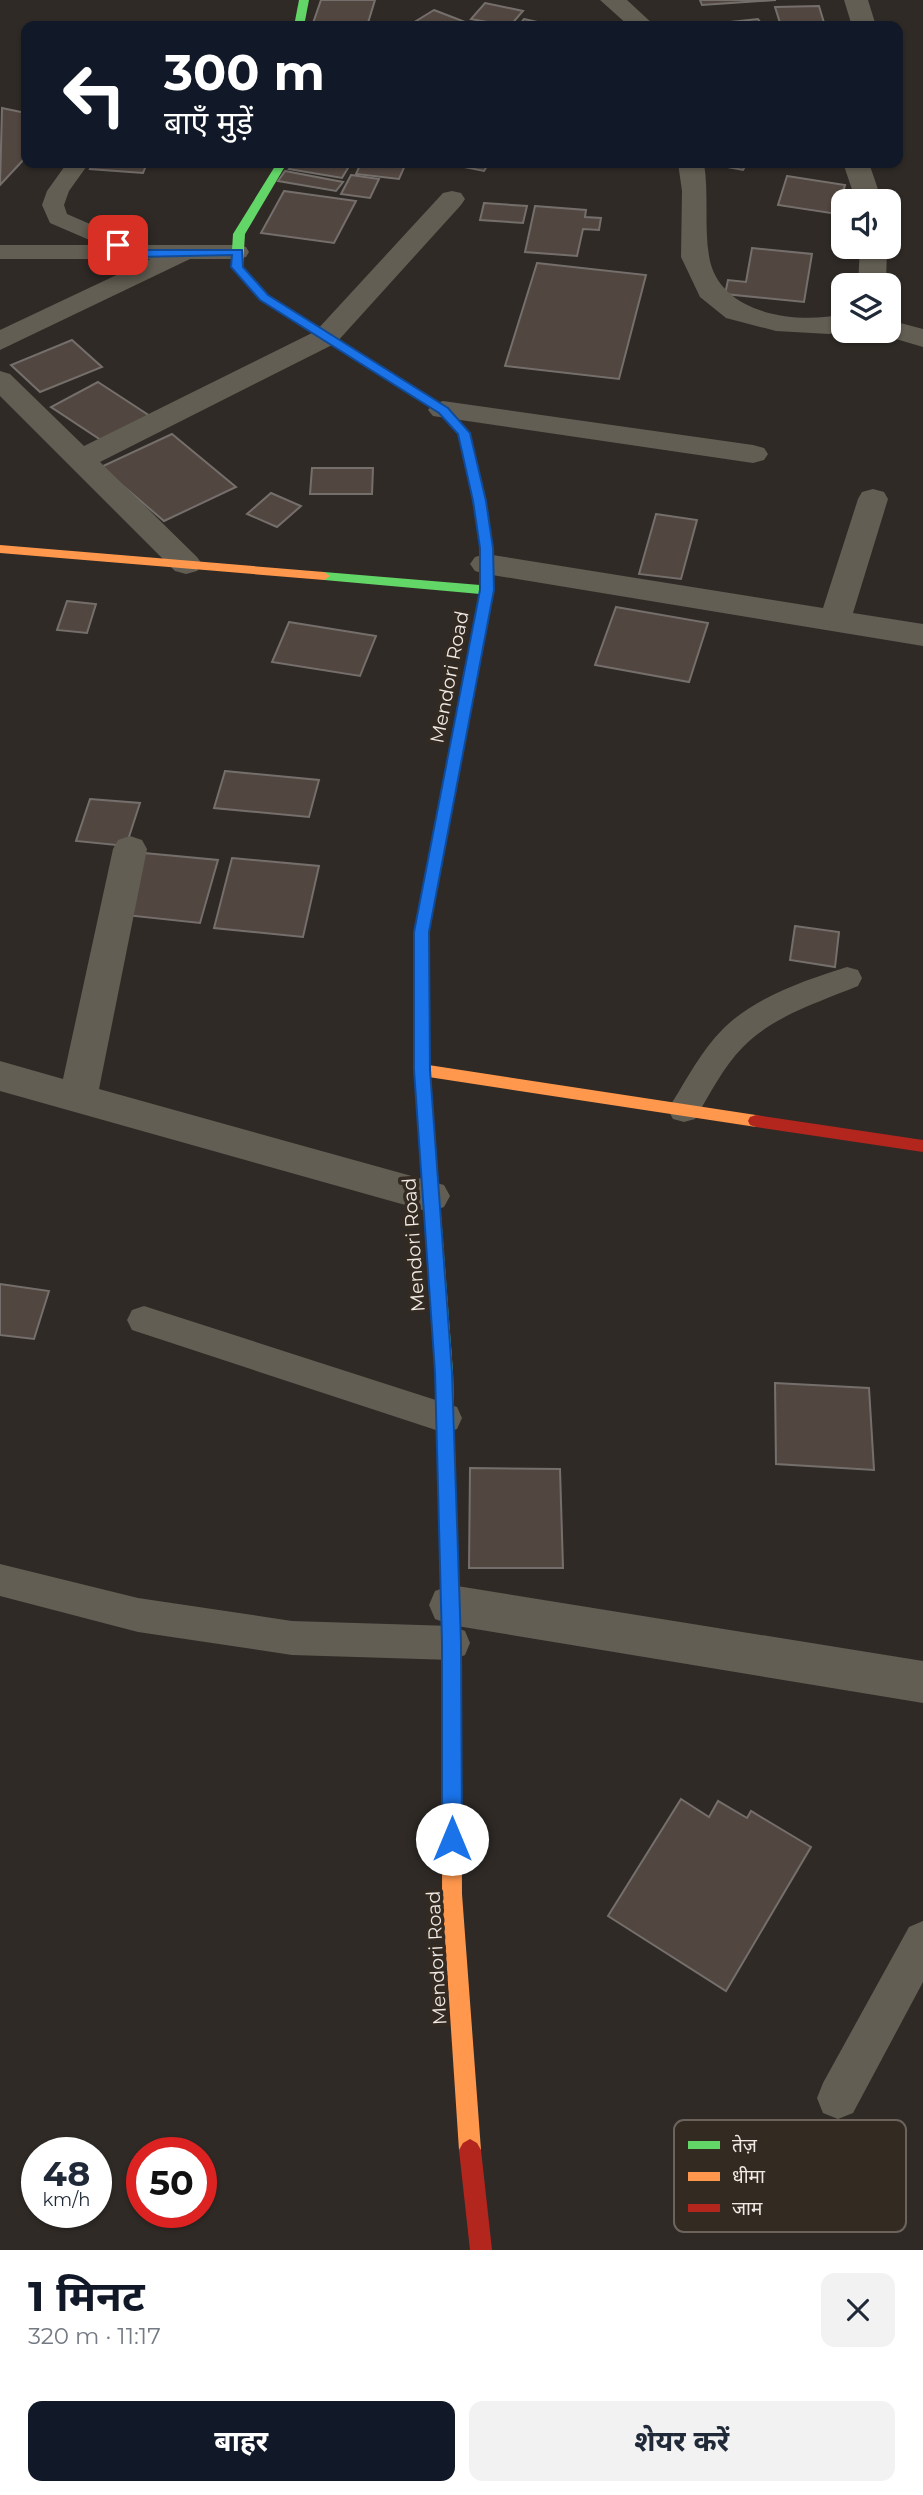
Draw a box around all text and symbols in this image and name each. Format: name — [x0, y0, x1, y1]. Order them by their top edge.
text: 300 m — [164, 43, 325, 102]
icon: left — [49, 49, 140, 140]
text: बाएँ मुड़ें — [164, 103, 253, 142]
map controls — [831, 189, 901, 343]
button: sound — [831, 189, 901, 259]
pin — [88, 215, 148, 275]
icon: arrive — [99, 226, 137, 264]
button: layers — [831, 273, 901, 343]
street label: Mendori Road — [425, 609, 474, 745]
street label: Mendori Road — [397, 1177, 430, 1313]
position arrow — [415, 1802, 489, 1876]
street label: Mendori Road — [421, 1890, 452, 2026]
legend — [674, 2120, 906, 2232]
text: तेज़ — [732, 2134, 758, 2157]
speed limit sign: 50 — [126, 2137, 217, 2228]
text: 48 — [43, 2152, 90, 2195]
text: धीमा — [732, 2165, 766, 2188]
text: km/h — [42, 2189, 91, 2211]
text: जाम — [732, 2197, 763, 2220]
text: 1 मिनट — [28, 2270, 145, 2322]
button: close — [821, 2273, 895, 2347]
text: 320 m · 11:17 — [28, 2322, 161, 2350]
button: बाहर — [28, 2401, 455, 2481]
button: शेयर करें — [469, 2401, 895, 2481]

